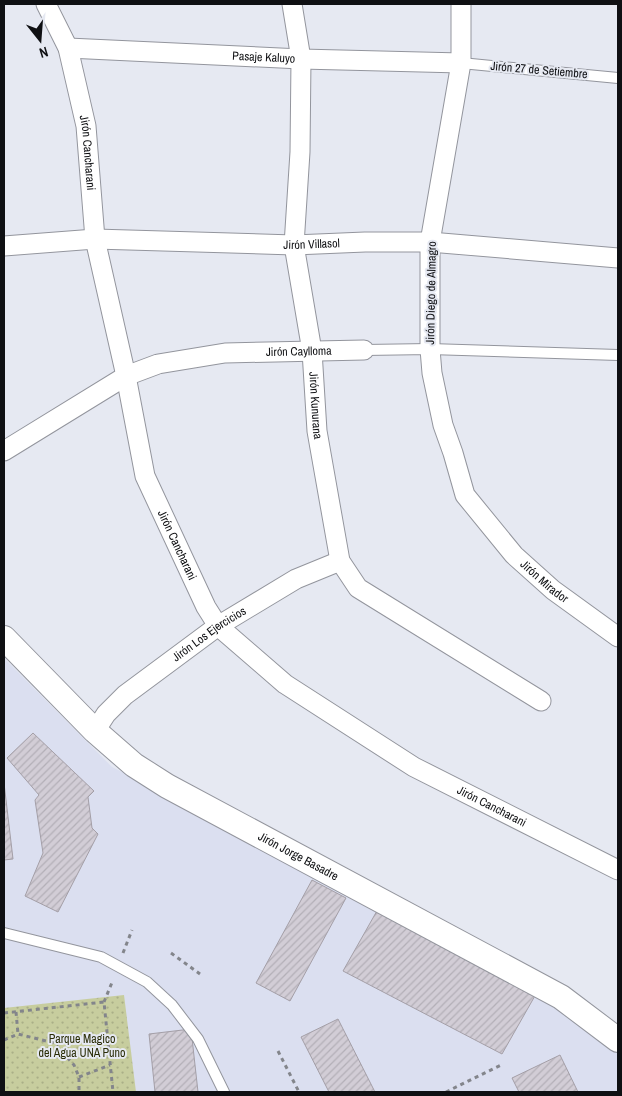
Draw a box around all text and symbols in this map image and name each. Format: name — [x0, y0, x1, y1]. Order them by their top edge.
north arrow — [15, 15, 65, 65]
text: N — [37, 43, 50, 62]
street label: Pasaje Kaluyo — [232, 48, 296, 67]
street label: Jirón 27 de Setiembre — [490, 58, 588, 82]
street label: Jirón Cancharani — [76, 113, 99, 191]
street label: Jirón Villasol — [283, 235, 340, 253]
street label: Jirón Diego de Almagro — [422, 241, 440, 345]
street label: Jirón Caylloma — [266, 343, 332, 360]
street label: Jirón Kunurana — [305, 371, 326, 441]
street label: Jirón Cancharani — [154, 507, 200, 583]
street label: Jirón Mirador — [517, 556, 572, 607]
street label: Jirón Los Ejercicios — [169, 603, 249, 665]
street label: Jirón Cancharani — [454, 782, 529, 830]
street label: Jirón Jorge Basadre — [255, 828, 341, 884]
park label: Parque Magico del Agua UNA Puno — [39, 1031, 126, 1061]

